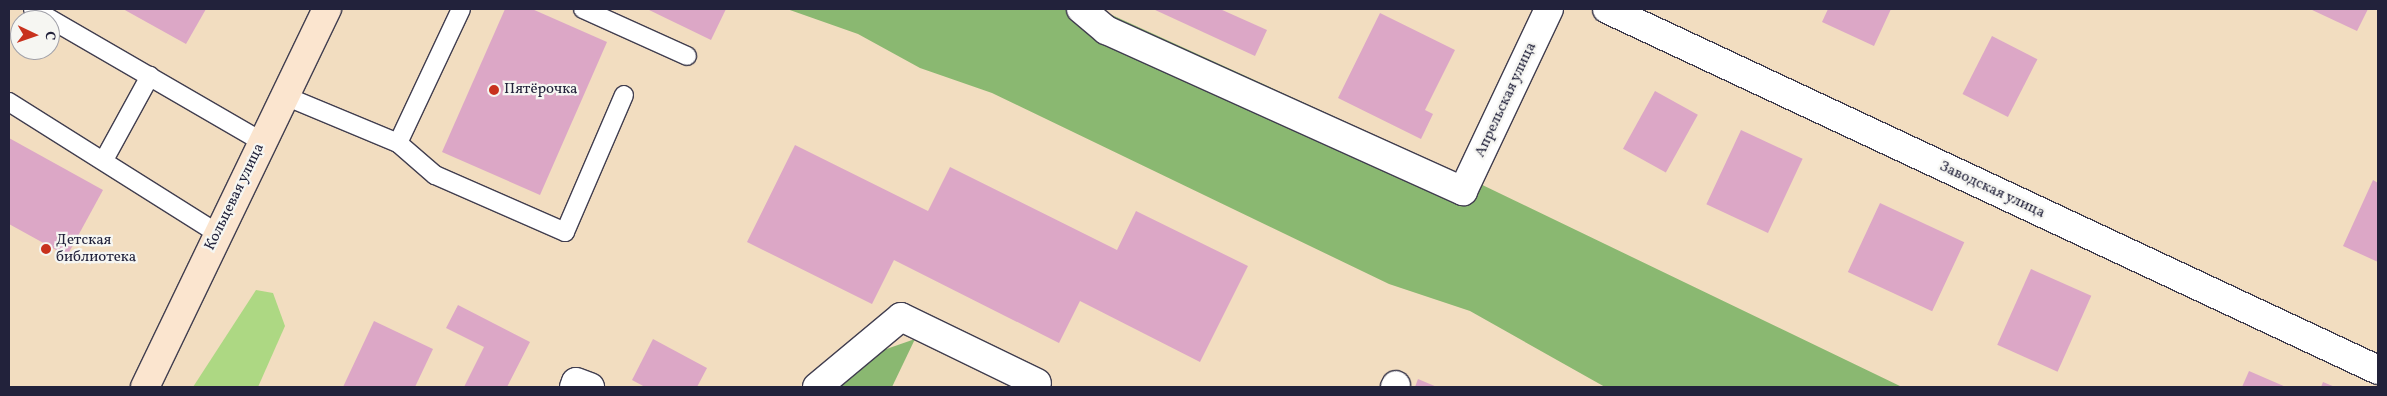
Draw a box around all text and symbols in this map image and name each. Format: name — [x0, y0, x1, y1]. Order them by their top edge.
north arrow — [10, 10, 60, 60]
text: С — [40, 31, 59, 41]
street label: Апрельская улица — [1471, 39, 1541, 161]
place label: Пятёрочка — [504, 81, 578, 99]
marker: Пятёрочка — [488, 84, 500, 96]
street label: Кольцевая улица — [201, 140, 269, 254]
street label: Заводская улица — [1936, 158, 2048, 222]
place label: Детская библиотека — [56, 231, 136, 266]
marker: Детская библиотека — [40, 243, 52, 255]

